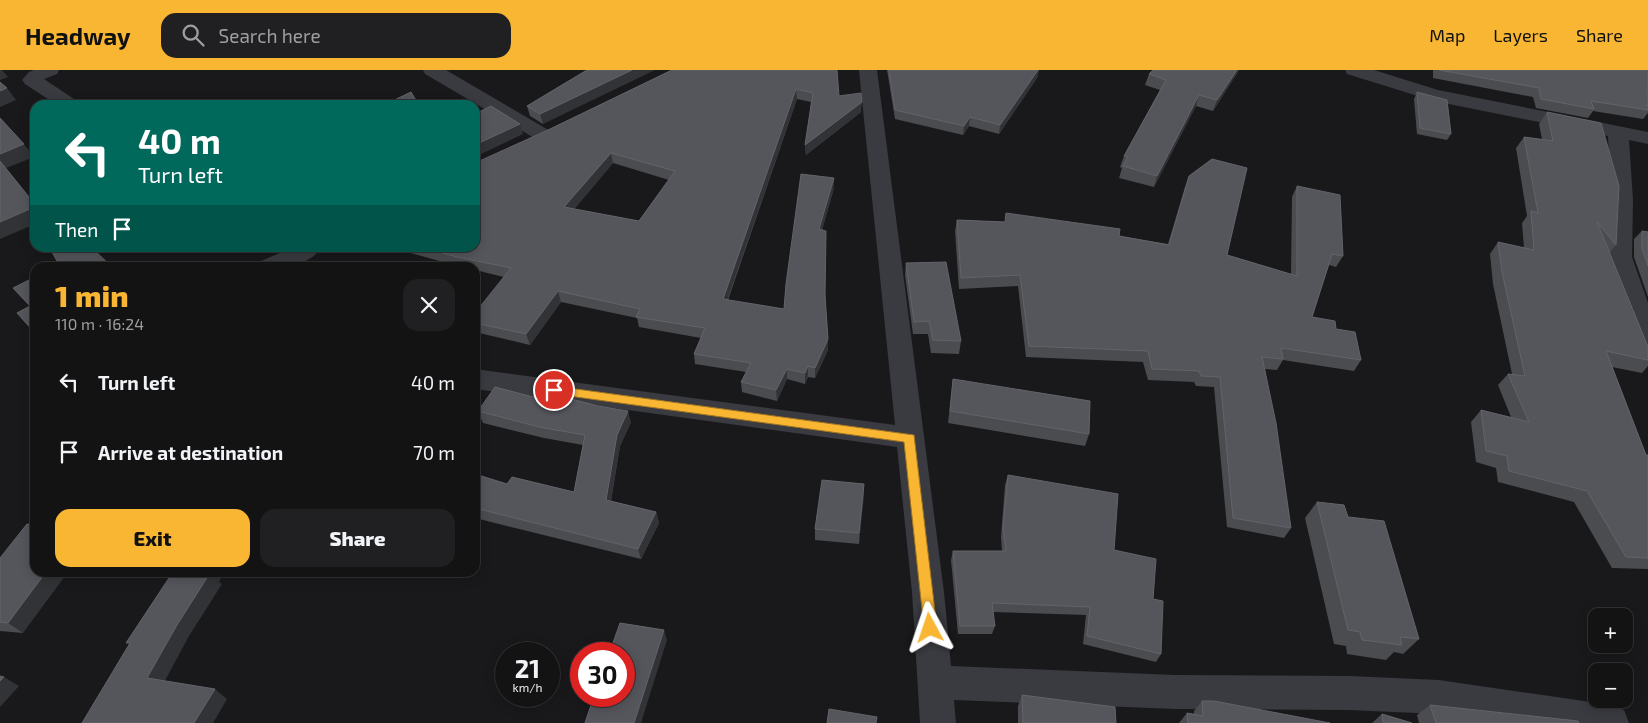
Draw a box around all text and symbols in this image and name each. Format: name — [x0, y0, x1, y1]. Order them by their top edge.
search box — [161, 13, 511, 58]
text: Headway — [25, 21, 131, 50]
icon: search — [179, 21, 207, 49]
text: Search here — [219, 24, 321, 47]
text: Map — [1429, 24, 1465, 46]
text: Layers — [1493, 24, 1548, 46]
text: Share — [1576, 24, 1623, 46]
text: 40 m — [138, 119, 221, 161]
icon: left — [55, 120, 120, 185]
text: Turn left — [138, 161, 223, 187]
icon: arrive — [108, 215, 136, 243]
text: Then — [55, 218, 98, 241]
text: 1 min — [55, 277, 129, 313]
button: close — [403, 279, 455, 331]
text: 110 m · 16:24 — [55, 314, 144, 333]
icon: left — [55, 368, 83, 396]
pin — [533, 369, 575, 411]
text: Turn left — [98, 371, 175, 394]
text: 40 m — [411, 371, 455, 394]
icon: arrive — [540, 376, 568, 404]
icon: arrive — [55, 438, 83, 466]
text: Arrive at destination — [98, 441, 283, 464]
text: 70 m — [413, 441, 455, 464]
button: Exit — [55, 509, 250, 567]
button: Share — [260, 509, 455, 567]
position arrow — [903, 601, 955, 653]
map controls — [1588, 608, 1633, 708]
button: + — [1588, 608, 1633, 653]
speed limit sign: 30 — [570, 642, 635, 707]
text: 21 — [515, 653, 540, 683]
button: − — [1588, 663, 1633, 708]
text: km/h — [513, 680, 542, 694]

